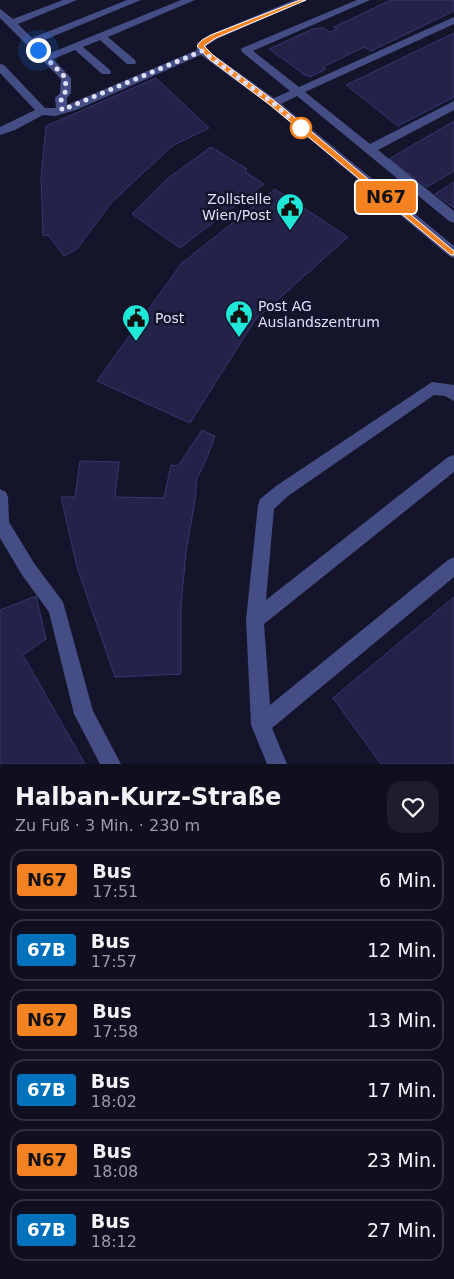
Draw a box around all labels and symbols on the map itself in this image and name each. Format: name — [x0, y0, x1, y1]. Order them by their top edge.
your location — [26, 38, 51, 63]
unlabelled marker — [290, 117, 312, 139]
line badge: N67 — [357, 181, 415, 213]
place label: Zollstelle Wien/Post — [202, 191, 272, 223]
public building icon: Zollstelle Wien/Post — [275, 192, 305, 231]
place label: Post AG Auslandszentrum — [258, 298, 380, 330]
public building icon: Post AG Auslandszentrum — [224, 299, 254, 338]
public building icon: Post — [121, 303, 151, 342]
place label: Post — [155, 310, 185, 326]

